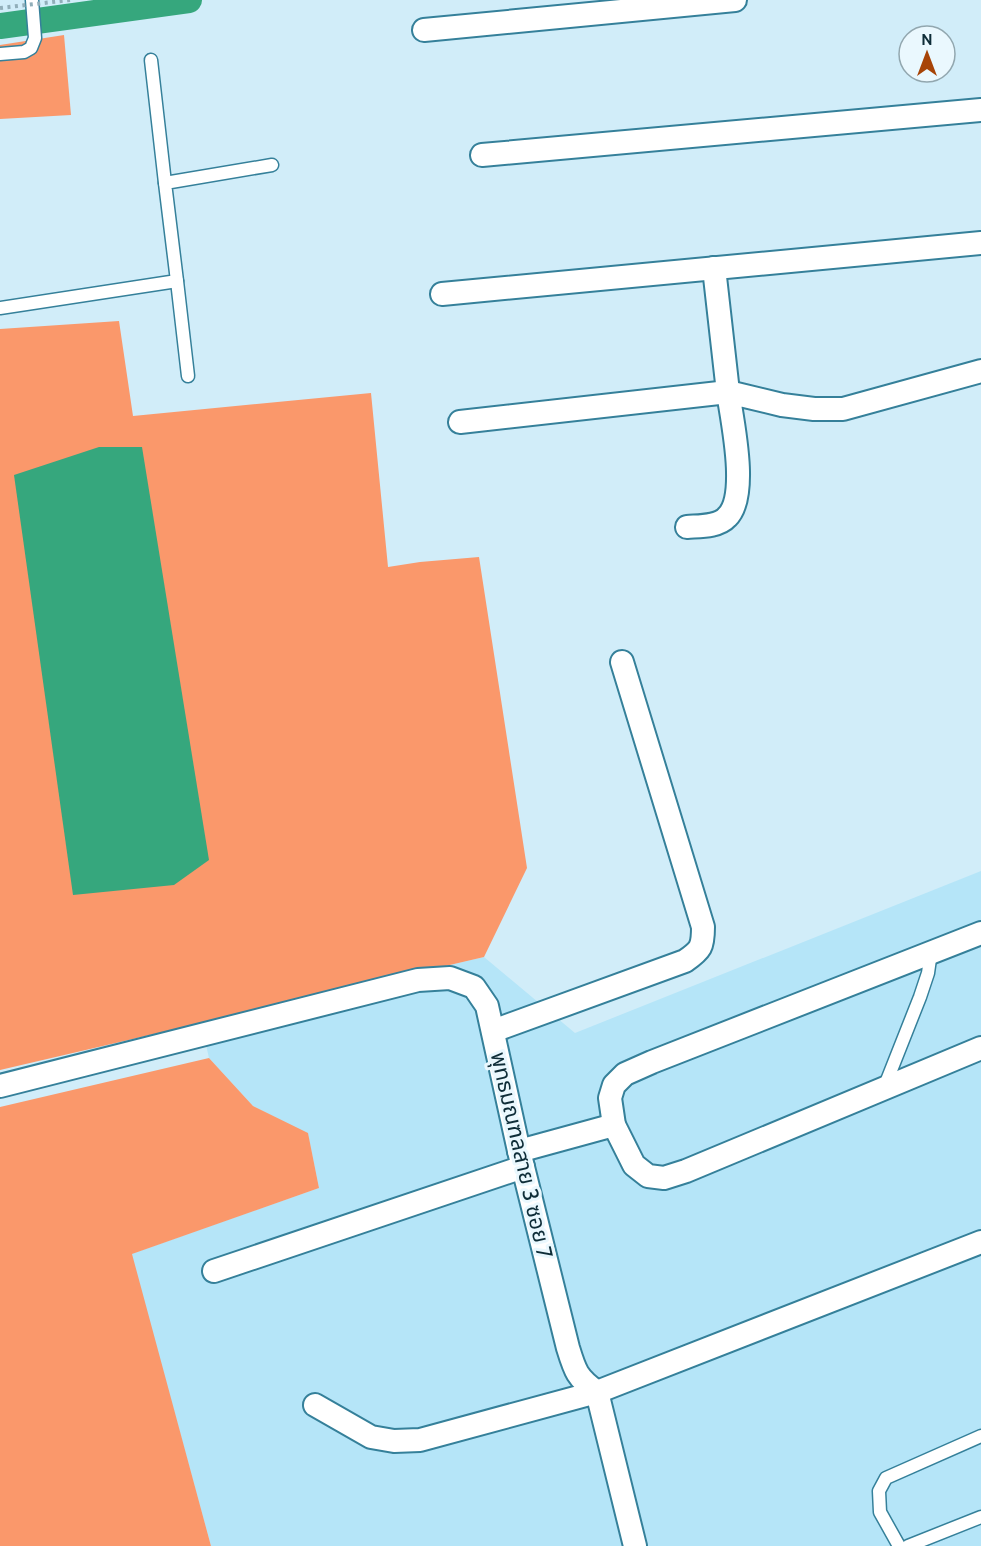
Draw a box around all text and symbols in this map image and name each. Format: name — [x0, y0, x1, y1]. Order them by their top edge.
north arrow — [897, 24, 957, 84]
text: N — [921, 30, 933, 49]
street label: พุทธมณฑลสาย 3 ซอย 7 — [485, 1049, 558, 1261]

